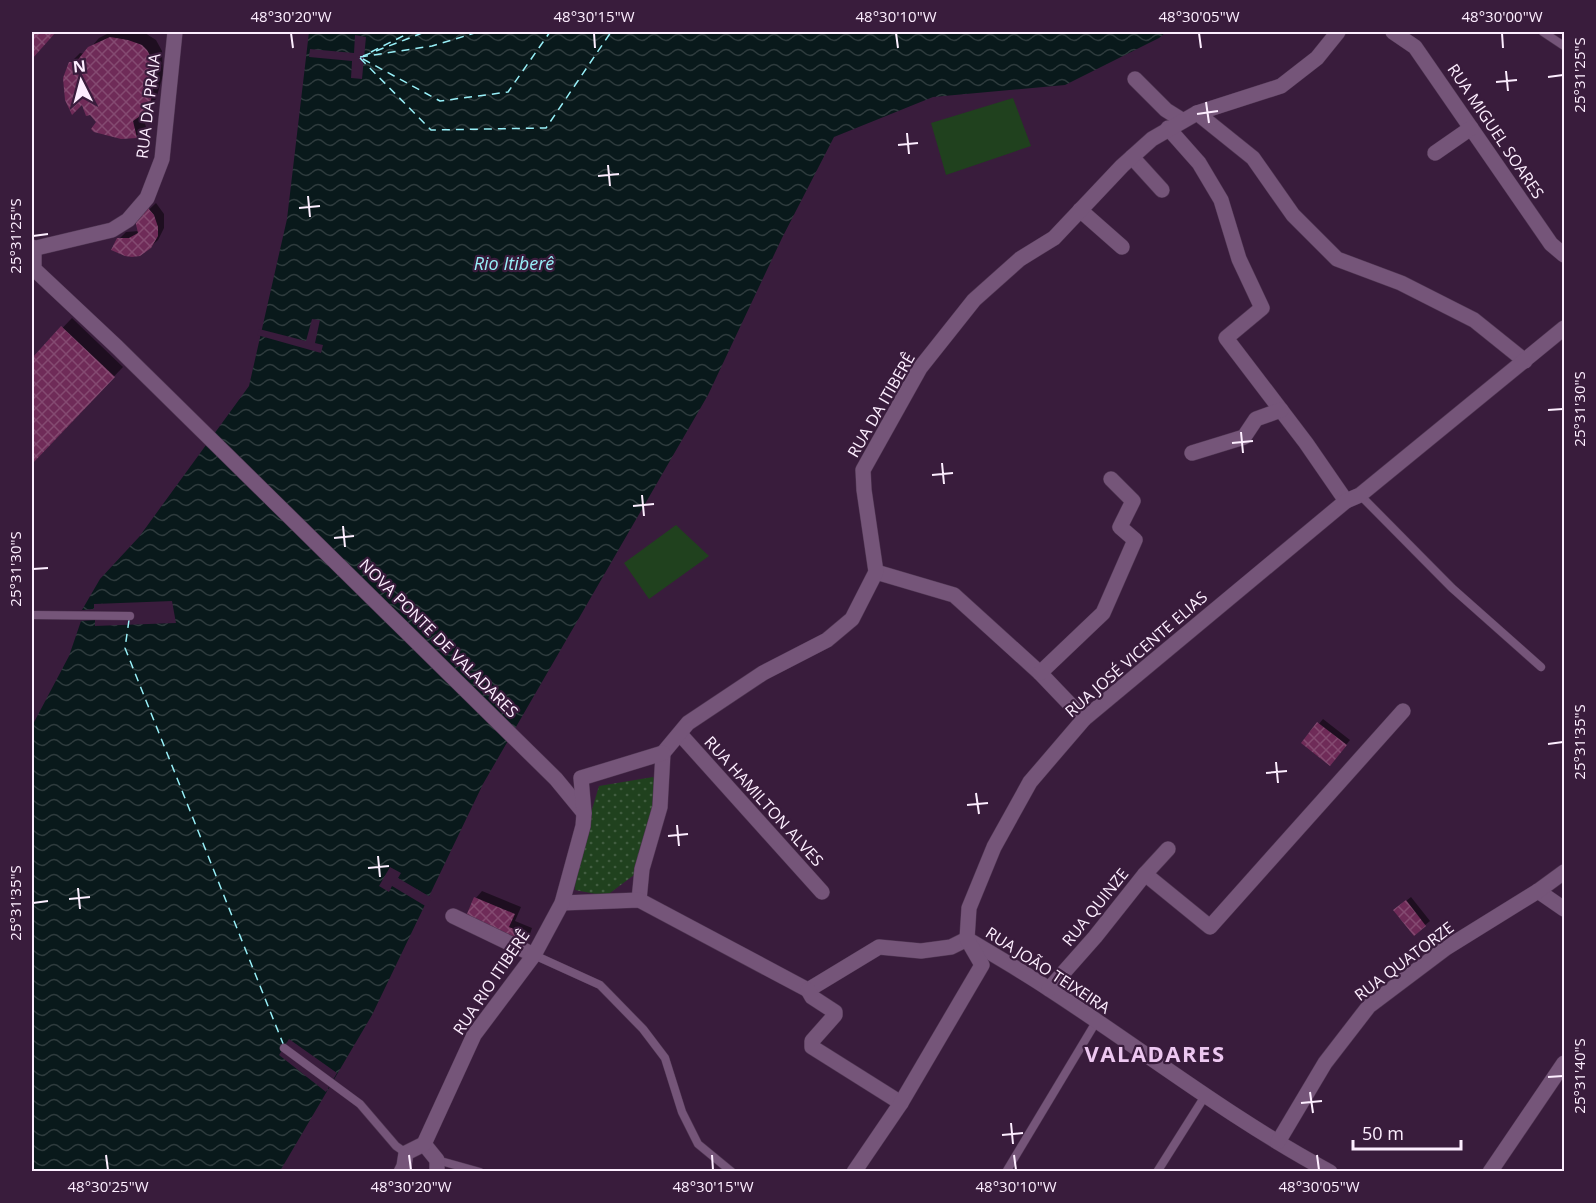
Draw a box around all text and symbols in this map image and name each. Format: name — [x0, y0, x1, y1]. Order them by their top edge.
text: 48°30'20"W — [251, 6, 332, 26]
text: 48°30'15"W — [554, 6, 635, 26]
text: 48°30'10"W — [856, 6, 937, 26]
text: 48°30'05"W — [1159, 6, 1240, 26]
text: 48°30'00"W — [1462, 6, 1543, 26]
text: 25°31'25"S — [1569, 37, 1589, 113]
north arrow — [51, 51, 111, 111]
street label: RUA DA PRAIA — [131, 51, 165, 160]
text: N — [72, 54, 87, 78]
street label: RUA MIGUEL SOARES — [1443, 59, 1549, 203]
text: 25°31'25"S — [5, 198, 25, 274]
water label: Rio Itiberê — [474, 251, 554, 275]
street label: RUA DA ITIBERÊ — [842, 349, 920, 461]
text: 25°31'30"S — [1569, 371, 1589, 447]
text: 25°31'30"S — [5, 531, 25, 607]
street label: NOVA PONTE DE VALADARES — [355, 554, 523, 722]
street label: RUA JOSÉ VICENTE ELIAS — [1060, 586, 1212, 722]
text: 25°31'35"S — [1569, 704, 1589, 780]
street label: RUA HAMILTON ALVES — [700, 731, 829, 871]
street label: RUA QUINZE — [1057, 863, 1133, 951]
text: 25°31'35"S — [5, 865, 25, 941]
street label: RUA QUATORZE — [1350, 916, 1458, 1006]
street label: RUA JOÃO TEIXEIRA — [982, 922, 1115, 1019]
street label: RUA RIO ITIBERÊ — [448, 925, 534, 1039]
district label: VALADARES — [1084, 1038, 1226, 1068]
text: 25°31'40"S — [1569, 1038, 1589, 1114]
scale bar — [1353, 1113, 1461, 1151]
text: 50 m — [1362, 1121, 1404, 1145]
text: 48°30'25"W — [68, 1176, 149, 1196]
text: 48°30'20"W — [371, 1176, 452, 1196]
text: 48°30'15"W — [673, 1176, 754, 1196]
text: 48°30'10"W — [976, 1176, 1057, 1196]
text: 48°30'05"W — [1279, 1176, 1360, 1196]

